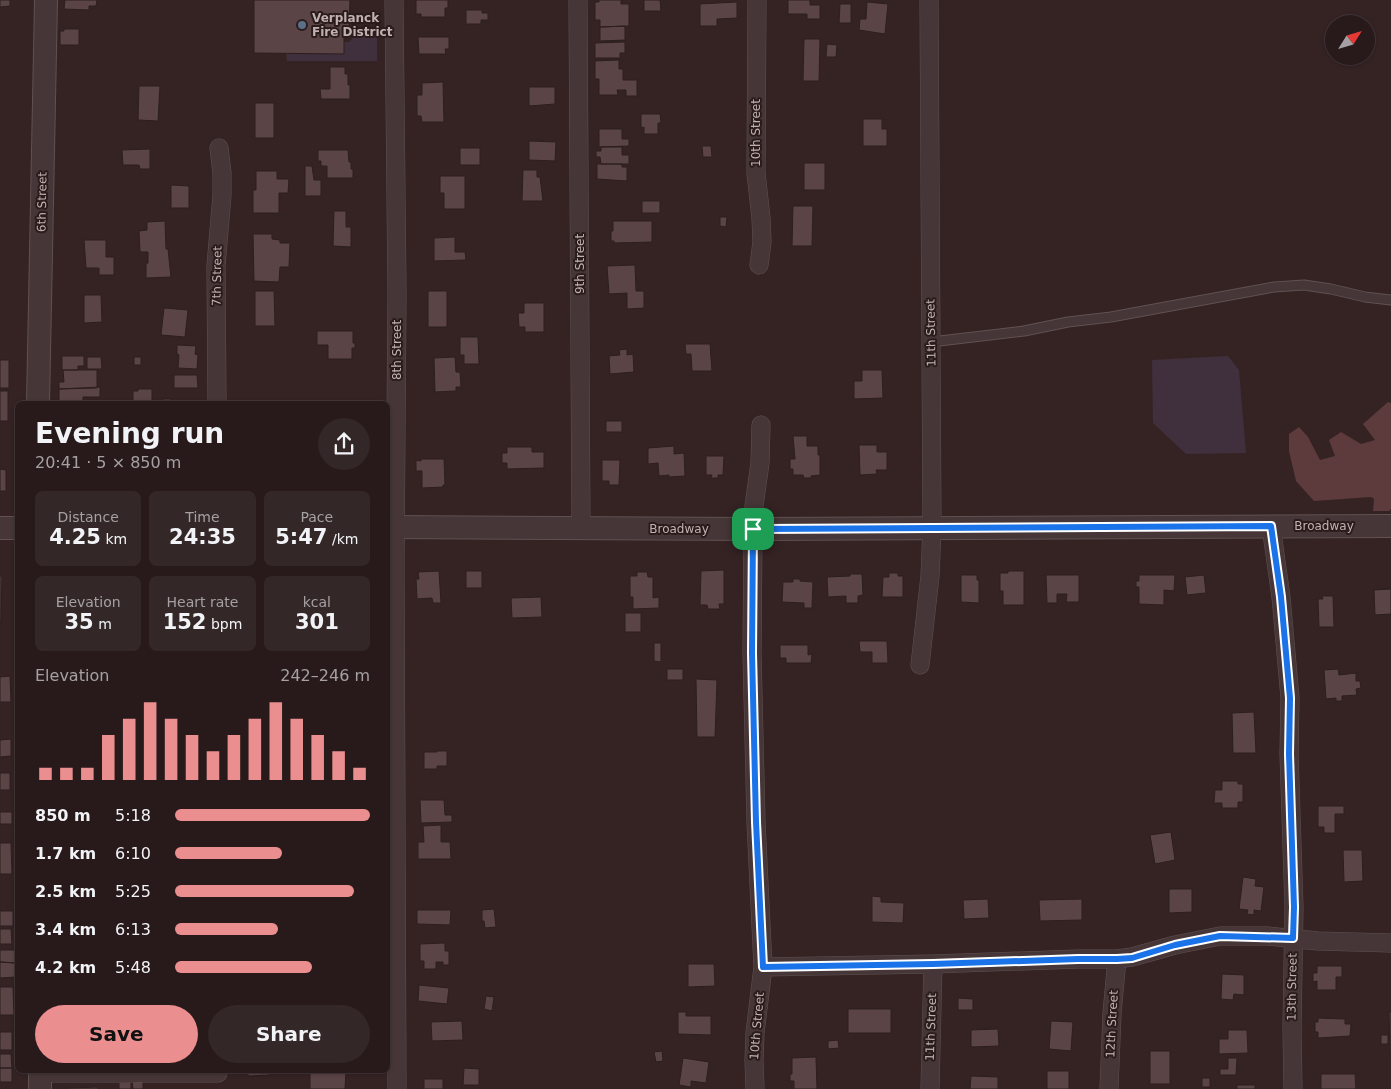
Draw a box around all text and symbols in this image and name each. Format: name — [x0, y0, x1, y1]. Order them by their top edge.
place label: Verplanck Fire District — [312, 11, 393, 39]
north arrow — [1325, 15, 1375, 65]
map controls — [1325, 15, 1375, 65]
marker: Verplanck Fire District — [296, 19, 308, 31]
street label: 10th Street — [749, 99, 763, 167]
street label: 6th Street — [34, 171, 50, 232]
street label: 9th Street — [573, 234, 587, 294]
street label: 7th Street — [209, 245, 225, 306]
street label: 11th Street — [923, 299, 939, 367]
street label: 8th Street — [390, 320, 404, 380]
text: Evening run — [35, 417, 224, 450]
button: share — [318, 418, 370, 470]
text: 20:41 · 5 × 850 m — [35, 453, 181, 472]
pin — [732, 508, 774, 550]
text: Distance — [58, 509, 119, 525]
text: Time — [185, 509, 220, 525]
text: Pace — [300, 509, 333, 525]
icon: arrive — [739, 515, 767, 543]
street label: Broadway — [1294, 519, 1354, 533]
street label: Broadway — [649, 522, 709, 536]
text: 4.25 — [49, 525, 101, 549]
text: 24:35 — [169, 525, 236, 549]
text: 5:47 — [275, 525, 327, 549]
text: km — [101, 531, 127, 547]
text: /km — [327, 531, 358, 547]
text: Elevation — [56, 594, 121, 610]
text: Heart rate — [167, 594, 238, 610]
text: kcal — [303, 594, 331, 610]
text: 35 — [65, 610, 94, 634]
text: 152 — [163, 610, 206, 634]
text: 301 — [295, 610, 339, 634]
text: m — [94, 616, 112, 632]
text: bpm — [206, 616, 242, 632]
text: Elevation — [35, 666, 109, 685]
text: 242–246 m — [280, 666, 370, 685]
text: 850 m — [35, 806, 91, 825]
text: 5:18 — [115, 806, 151, 825]
text: 1.7 km — [35, 844, 96, 863]
text: 6:10 — [115, 844, 151, 863]
text: 2.5 km — [35, 882, 96, 901]
text: 5:25 — [115, 882, 151, 901]
text: 3.4 km — [35, 920, 96, 939]
text: 6:13 — [115, 920, 151, 939]
street label: 13th Street — [1284, 953, 1300, 1021]
text: 4.2 km — [35, 958, 96, 977]
text: 5:48 — [115, 958, 151, 977]
street label: 12th Street — [1103, 989, 1121, 1058]
street label: 10th Street — [747, 991, 767, 1060]
street label: 11th Street — [923, 993, 939, 1061]
button: Save — [35, 1005, 198, 1063]
button: Share — [208, 1005, 370, 1063]

